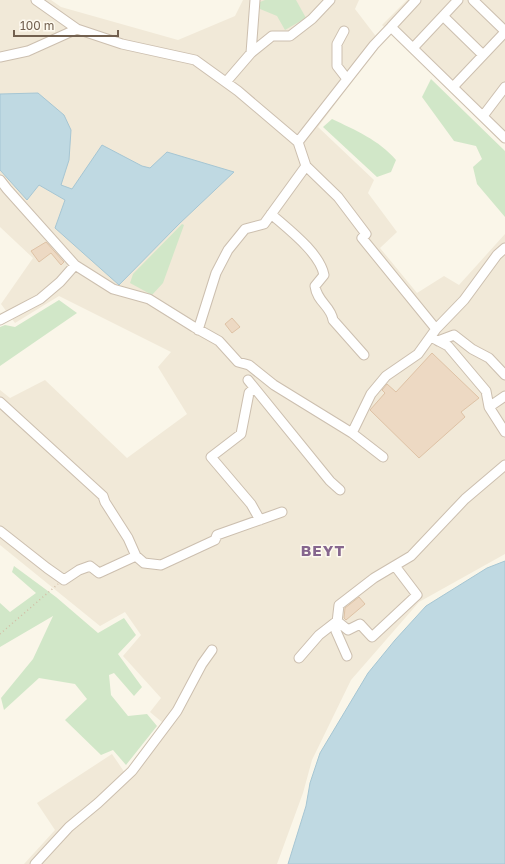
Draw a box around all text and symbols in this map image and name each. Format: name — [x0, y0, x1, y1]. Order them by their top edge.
scale bar — [14, 12, 118, 38]
text: 100 m — [20, 18, 54, 33]
district label: BEYT — [301, 541, 345, 559]

